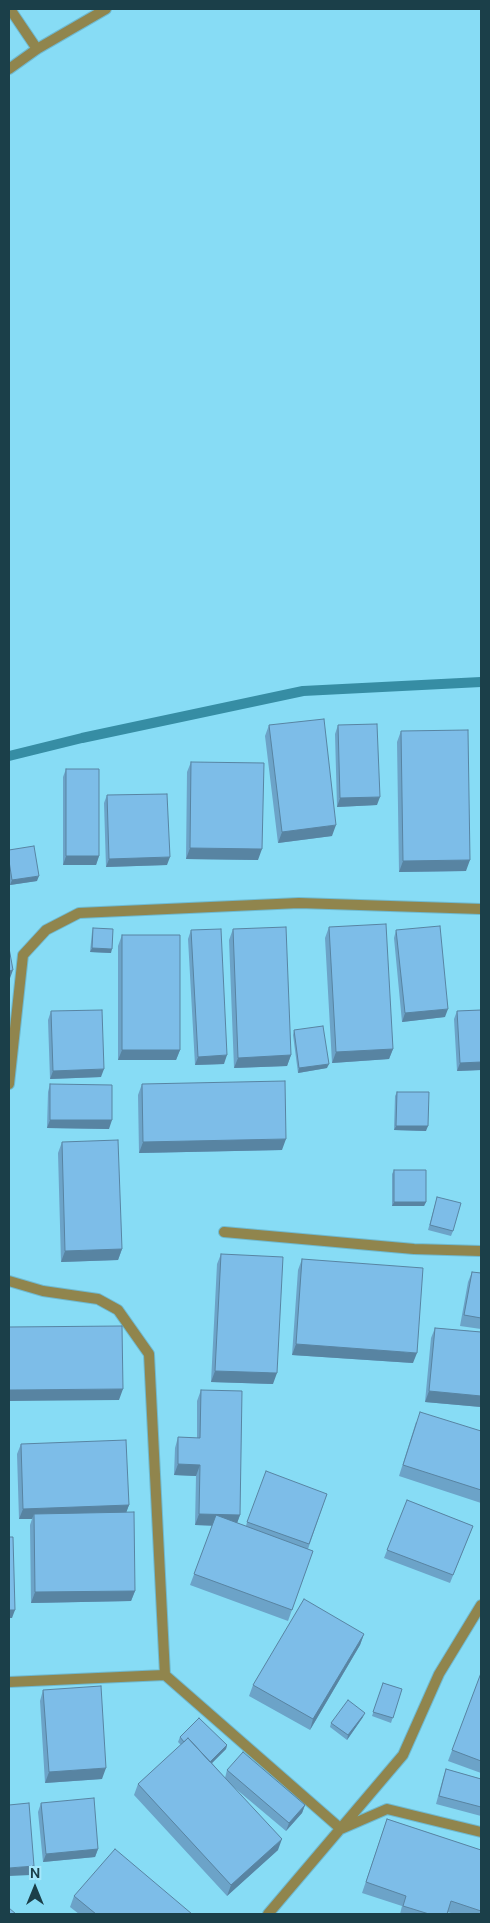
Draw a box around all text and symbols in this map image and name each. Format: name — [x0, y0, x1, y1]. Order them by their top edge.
north arrow — [10, 1863, 60, 1913]
text: N — [30, 1864, 40, 1882]

